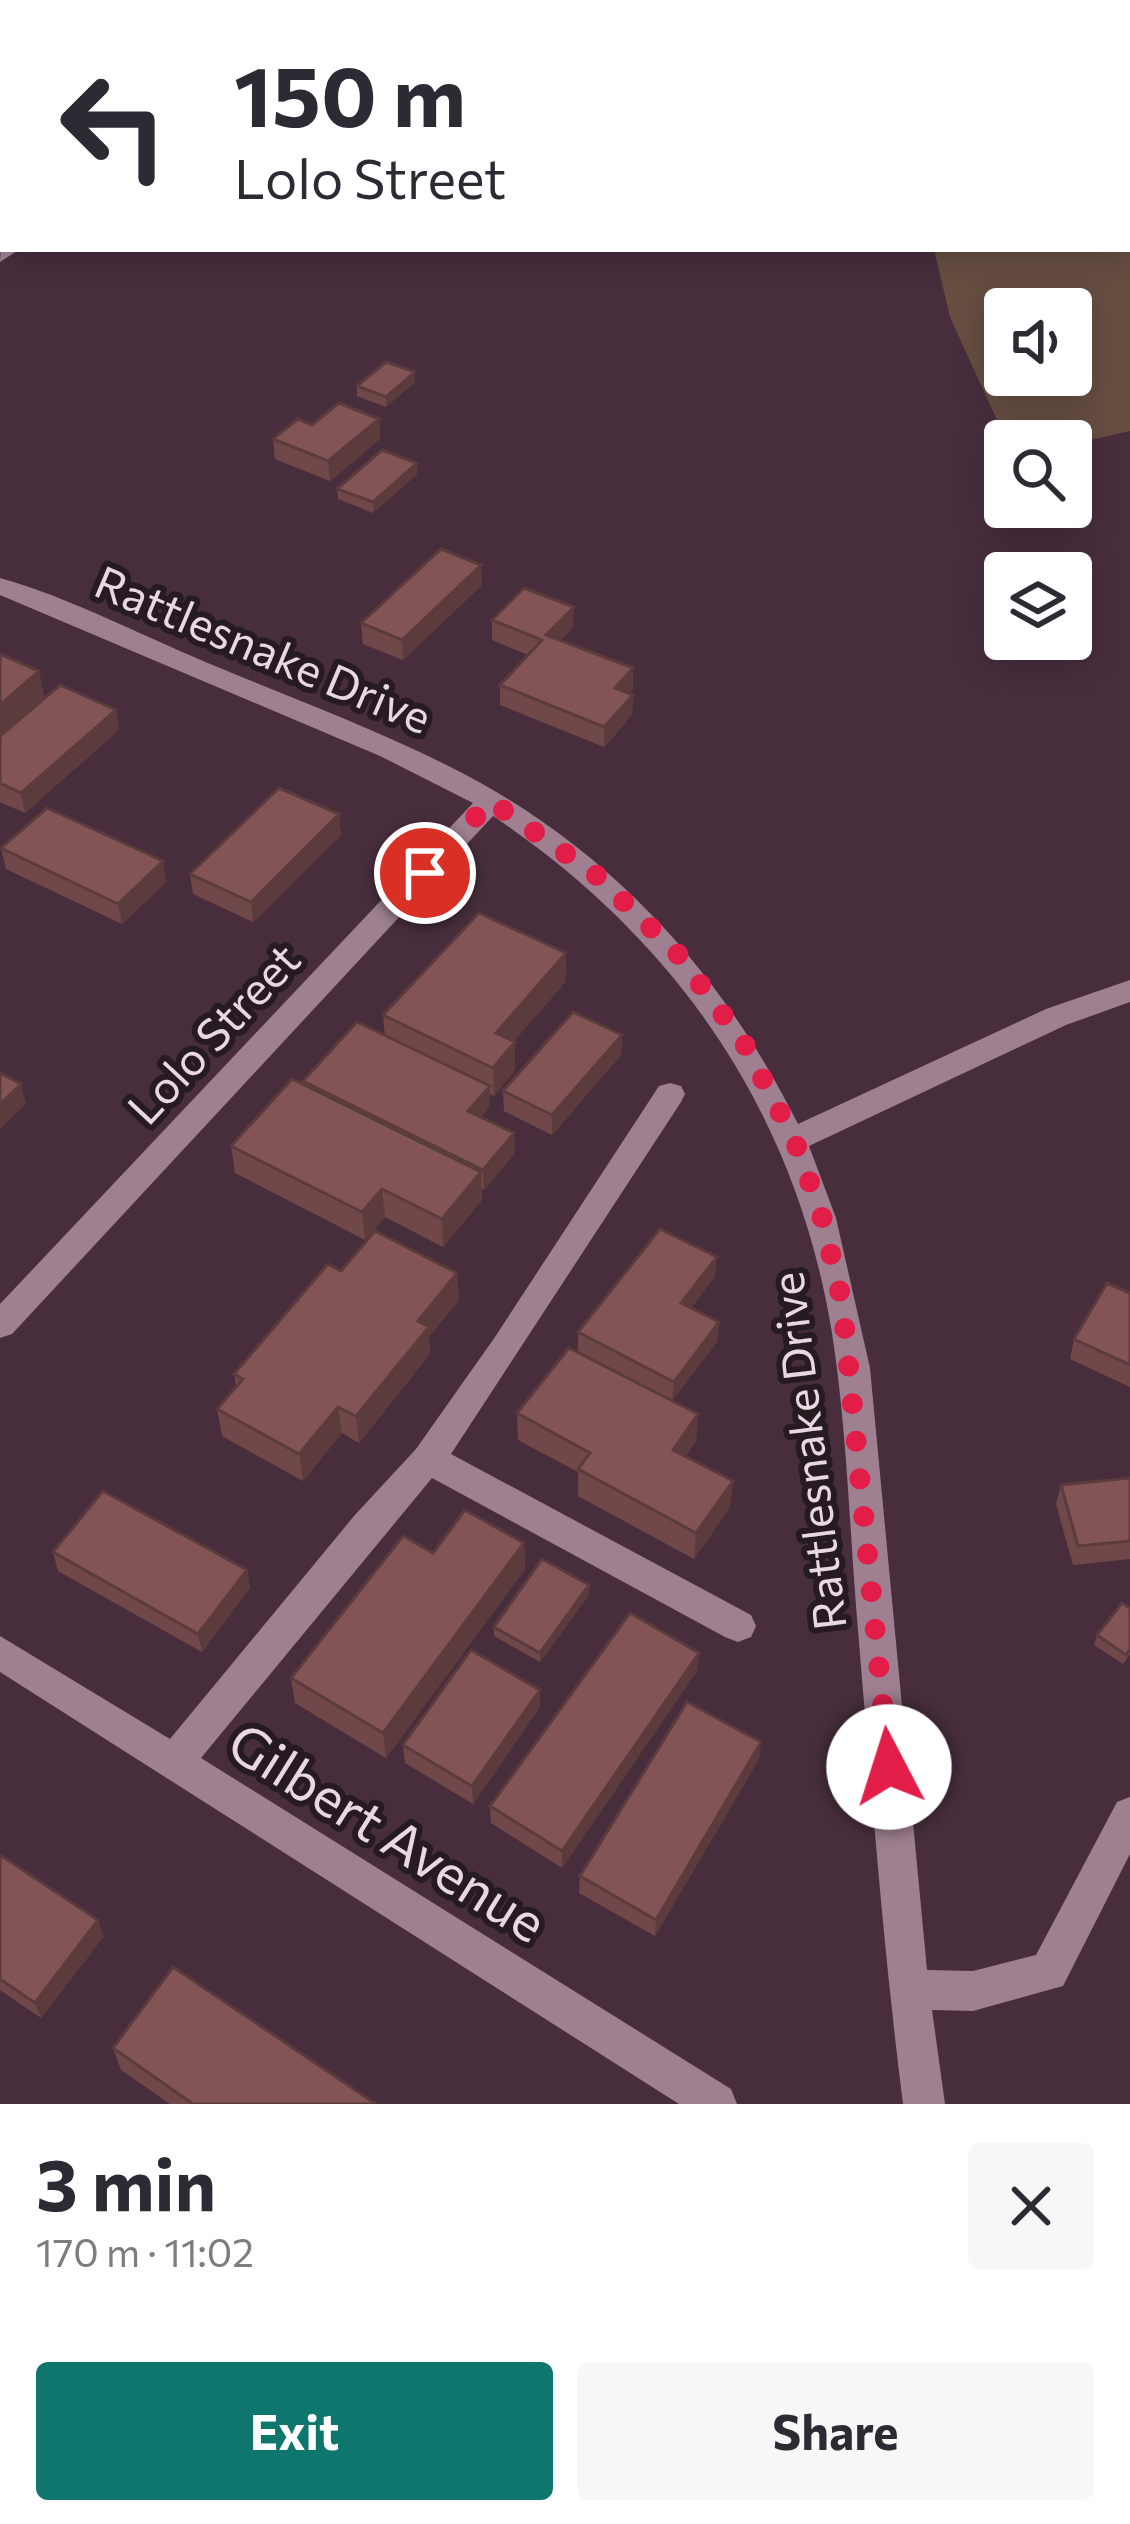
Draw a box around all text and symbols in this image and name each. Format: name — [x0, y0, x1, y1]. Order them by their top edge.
text: 150 m — [234, 42, 466, 144]
icon: left — [36, 48, 192, 204]
text: Lolo Street — [234, 144, 506, 210]
map controls — [984, 288, 1092, 660]
button: sound — [984, 288, 1092, 396]
button: search — [984, 420, 1092, 528]
street label: Rattlesnake Drive — [88, 552, 440, 743]
button: layers — [984, 552, 1092, 660]
pin — [374, 822, 476, 924]
icon: arrive — [392, 840, 458, 906]
street label: Lolo Street — [115, 931, 310, 1134]
street label: Rattlesnake Drive — [757, 1269, 856, 1633]
position arrow — [826, 1704, 952, 1830]
street label: Gilbert Avenue — [218, 1707, 559, 1954]
text: 3 min — [36, 2138, 216, 2226]
button: close — [968, 2143, 1094, 2269]
text: 170 m · 11:02 — [36, 2227, 254, 2275]
button: Exit — [36, 2362, 553, 2500]
button: Share — [577, 2362, 1094, 2500]

